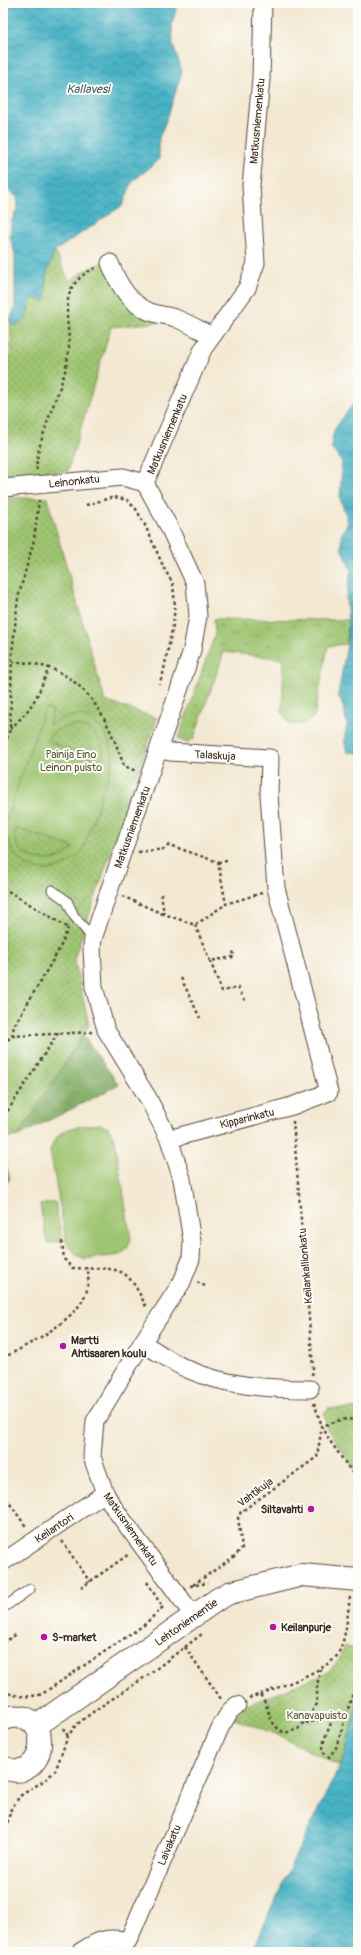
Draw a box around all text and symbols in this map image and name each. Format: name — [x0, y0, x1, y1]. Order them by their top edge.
street label: Matkusniemenkatu — [247, 78, 268, 165]
water label: Kallavesi — [67, 82, 111, 97]
street label: Matkusniemenkatu — [145, 392, 190, 476]
street label: Leinonkatu — [48, 472, 100, 491]
park label: Painija Eino Leinon puisto — [40, 748, 102, 774]
street label: Talaskuja — [194, 748, 236, 763]
street label: Matkusniemenkatu — [112, 784, 153, 870]
street label: Kipparinkatu — [219, 1105, 276, 1131]
street label: Keilankallionkatu — [296, 1228, 315, 1304]
place label: Martti Ahtisaaren koulu — [71, 1334, 147, 1360]
marker: Martti Ahtisaaren koulu — [58, 1341, 68, 1351]
street label: Vahtikuja — [235, 1475, 276, 1510]
street label: Matkusniemenkatu — [101, 1490, 161, 1568]
place label: Siltavahti — [261, 1503, 303, 1516]
marker: Siltavahti — [306, 1504, 316, 1514]
street label: Keilantori — [33, 1511, 76, 1546]
street label: Lehtoniementie — [152, 1596, 221, 1649]
place label: Keilanpurje — [281, 1621, 332, 1634]
marker: Keilanpurje — [268, 1622, 278, 1632]
place label: S-market — [52, 1631, 97, 1644]
marker: S-market — [39, 1632, 49, 1642]
park label: Kanavapuisto — [287, 1709, 347, 1722]
street label: Laivakatu — [155, 1823, 184, 1868]

